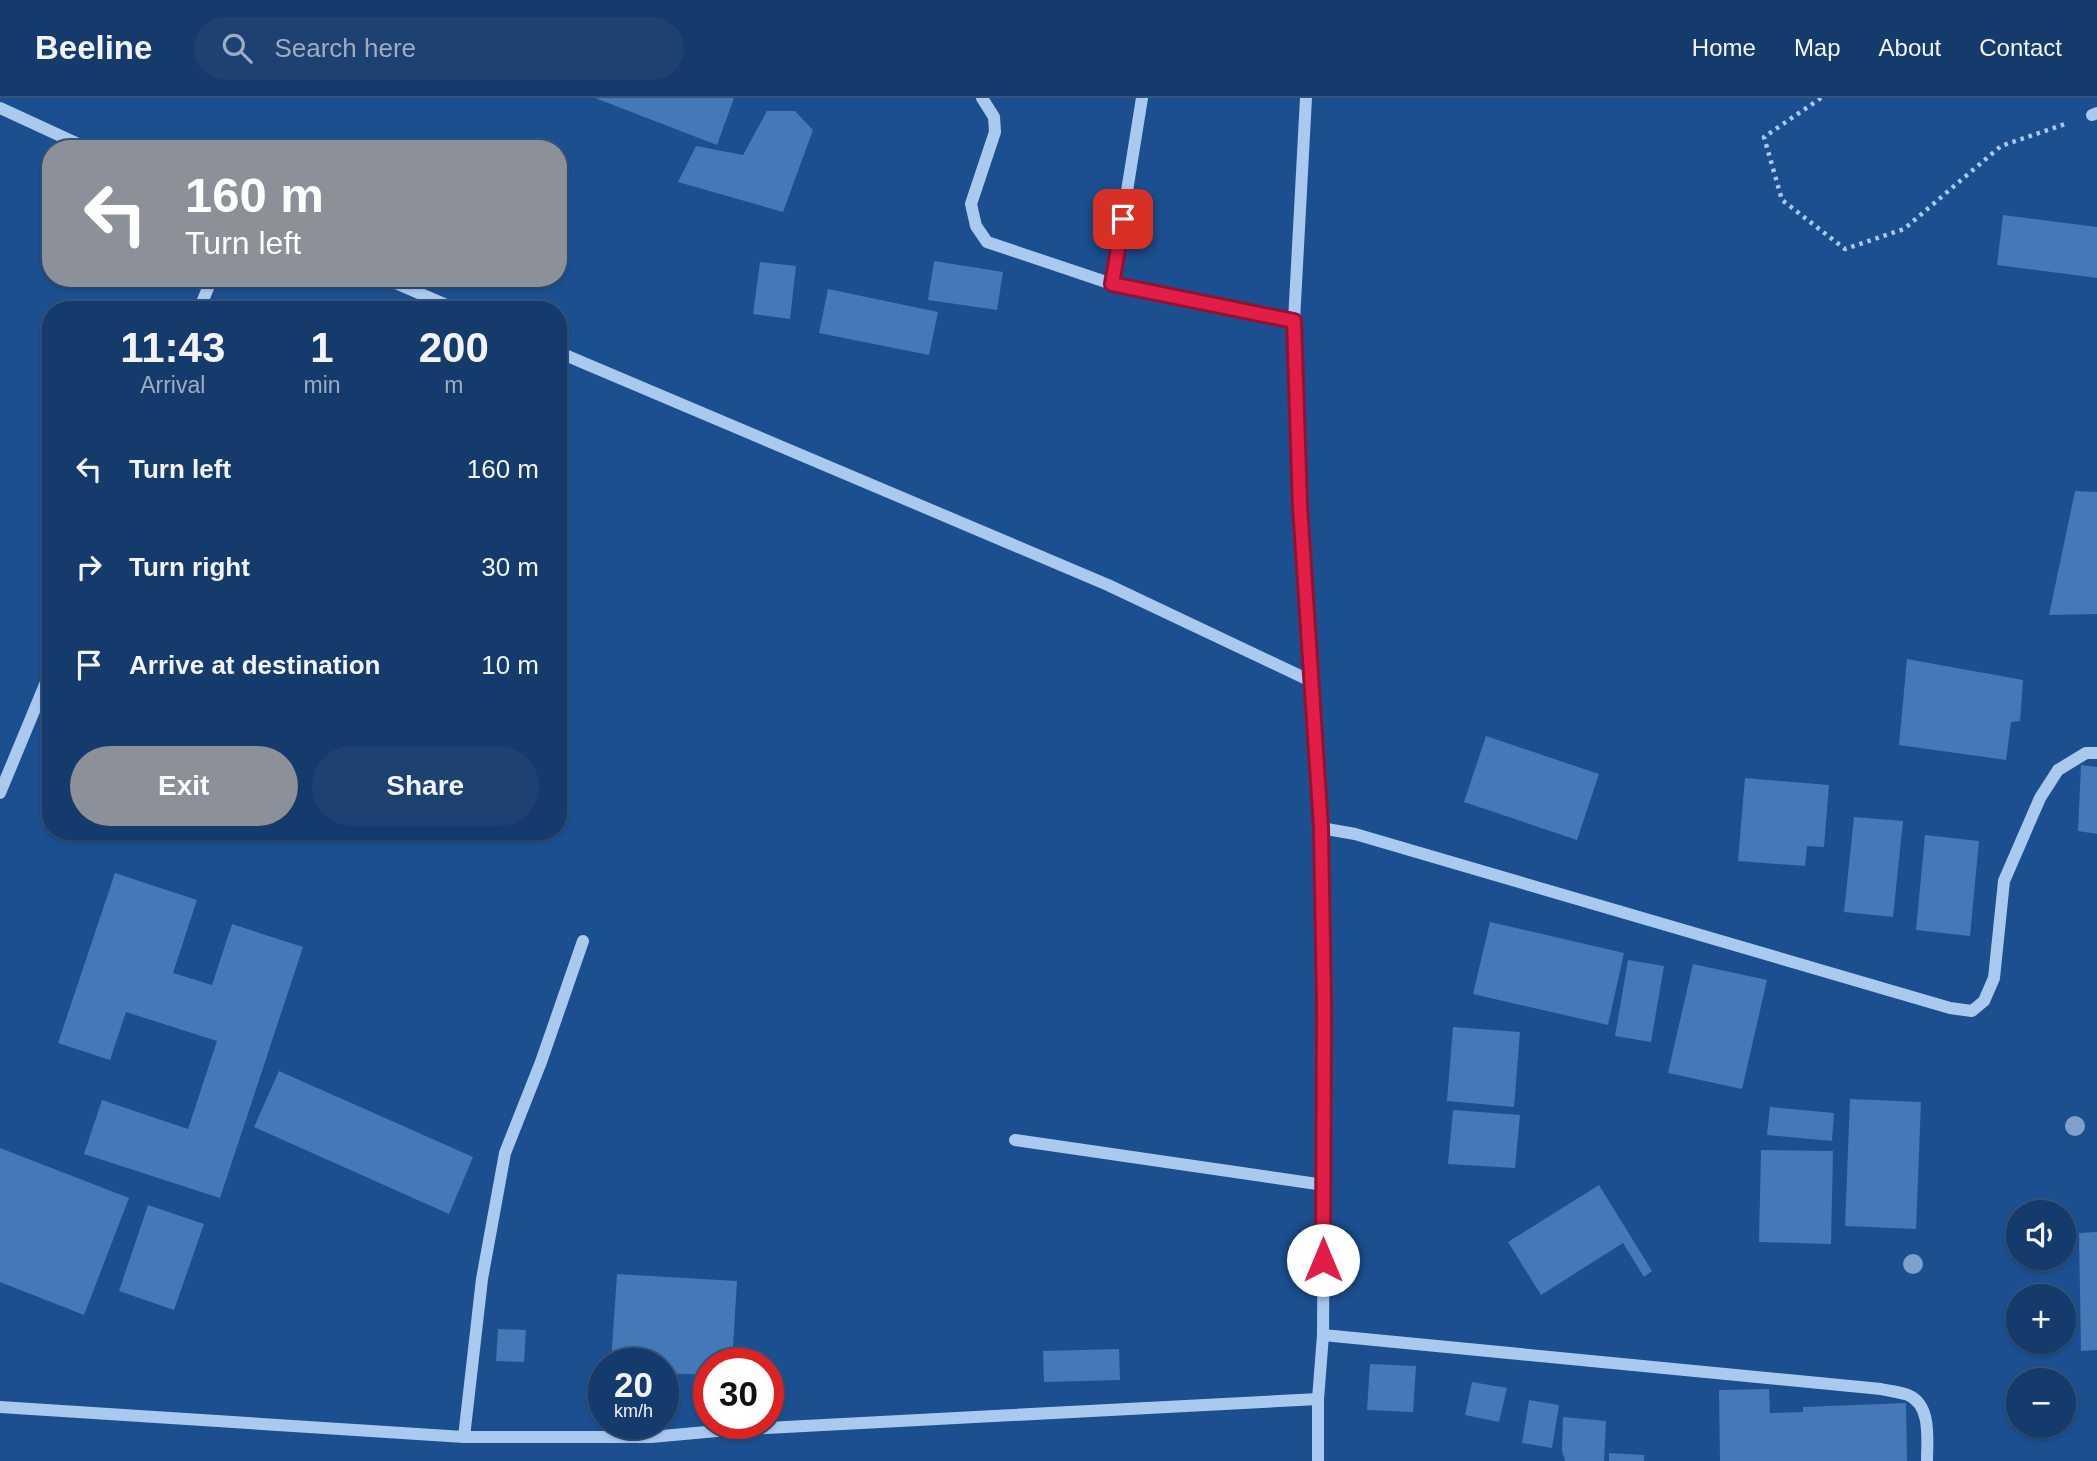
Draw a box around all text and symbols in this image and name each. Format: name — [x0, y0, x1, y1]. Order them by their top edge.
search box — [194, 17, 684, 80]
text: Beeline — [35, 29, 152, 66]
icon: search — [218, 29, 256, 67]
text: Search here — [274, 33, 416, 63]
text: Home — [1692, 34, 1756, 61]
text: Map — [1794, 34, 1841, 61]
text: About — [1879, 34, 1941, 61]
text: Contact — [1979, 34, 2062, 61]
icon: left — [70, 168, 161, 259]
text: 160 m — [185, 168, 324, 222]
pin — [1093, 189, 1153, 249]
icon: arrive — [1104, 200, 1142, 238]
text: Turn left — [185, 225, 301, 261]
text: 11:43 — [120, 324, 225, 371]
text: 1 — [310, 324, 334, 371]
text: 200 — [419, 324, 489, 371]
text: Arrival — [140, 372, 205, 398]
text: min — [303, 372, 341, 398]
text: m — [444, 372, 463, 398]
icon: left — [70, 450, 108, 488]
text: Turn left — [129, 454, 231, 484]
text: 160 m — [467, 454, 539, 484]
icon: right — [70, 548, 108, 586]
text: Turn right — [129, 552, 250, 582]
text: 30 m — [481, 552, 539, 582]
icon: arrive — [70, 646, 108, 684]
text: Arrive at destination — [129, 650, 380, 680]
text: 10 m — [481, 650, 539, 680]
button: Exit — [70, 746, 298, 826]
button: Share — [312, 746, 539, 826]
map controls — [2006, 1200, 2076, 1438]
button: sound — [2006, 1200, 2076, 1270]
position arrow — [1286, 1223, 1360, 1297]
button: + — [2006, 1284, 2076, 1354]
speed limit sign: 30 — [693, 1348, 784, 1439]
text: 20 — [614, 1365, 653, 1404]
button: − — [2006, 1368, 2076, 1438]
text: km/h — [614, 1401, 653, 1421]

